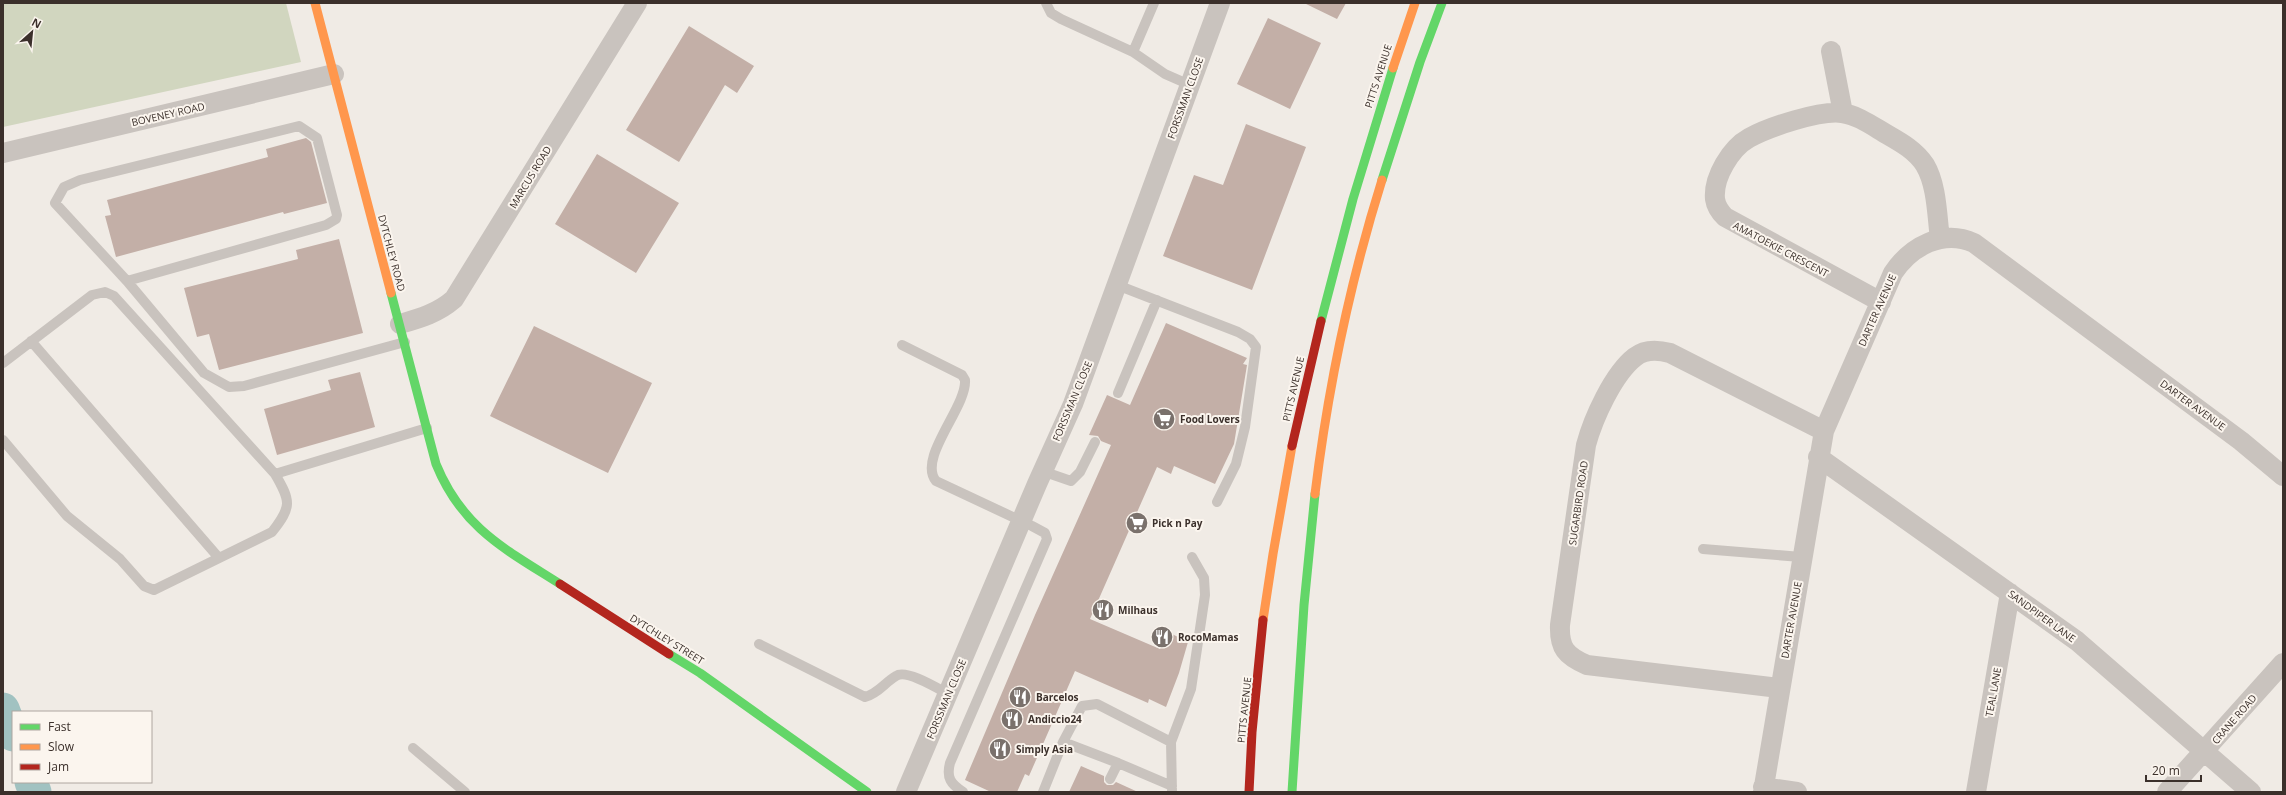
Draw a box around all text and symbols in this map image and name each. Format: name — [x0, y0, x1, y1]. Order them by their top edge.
north arrow — [12, 12, 52, 52]
text: N — [29, 14, 44, 31]
street label: PITTS AVENUE — [1361, 42, 1395, 110]
street label: FORSSMAN CLOSE — [1164, 55, 1206, 141]
street label: BOVENEY ROAD — [130, 99, 206, 129]
street label: MARCUS ROAD — [506, 143, 554, 211]
street label: DYTCHLEY ROAD — [375, 213, 409, 293]
street label: AMATOEKIE CRESCENT — [1731, 218, 1831, 280]
street label: DARTER AVENUE — [1855, 272, 1899, 348]
street label: PITTS AVENUE — [1279, 355, 1307, 423]
street label: FORSSMAN CLOSE — [1049, 359, 1095, 443]
street label: DARTER AVENUE — [2157, 376, 2229, 434]
supermarket icon: Food Lovers — [1151, 406, 1177, 432]
place label: Food Lovers — [1180, 412, 1240, 426]
street label: SUGARBIRD ROAD — [1565, 460, 1591, 546]
supermarket icon: Pick n Pay — [1124, 510, 1150, 536]
place label: Pick n Pay — [1152, 516, 1203, 530]
street label: DARTER AVENUE — [1777, 580, 1805, 660]
street label: SANDPIPER LANE — [2005, 587, 2079, 645]
restaurant icon: Milhaus — [1090, 597, 1116, 623]
place label: Milhaus — [1118, 603, 1158, 617]
street label: DYTCHLEY STREET — [627, 611, 707, 668]
restaurant icon: RocoMamas — [1149, 624, 1175, 650]
place label: RocoMamas — [1178, 630, 1238, 644]
street label: FORSSMAN CLOSE — [923, 657, 969, 741]
street label: TEAL LANE — [1982, 666, 2004, 718]
street label: PITTS AVENUE — [1234, 676, 1254, 744]
restaurant icon: Barcelos — [1007, 684, 1033, 710]
place label: Barcelos — [1036, 690, 1079, 704]
street label: CRANE ROAD — [2208, 691, 2260, 747]
restaurant icon: Andiccio24 — [999, 706, 1025, 732]
legend — [12, 711, 152, 783]
place label: Andiccio24 — [1028, 712, 1082, 726]
text: Fast — [48, 718, 71, 735]
restaurant icon: Simply Asia — [987, 736, 1013, 762]
text: Slow — [48, 738, 75, 755]
place label: Simply Asia — [1016, 742, 1073, 756]
scale bar — [2146, 757, 2201, 783]
text: Jam — [47, 758, 69, 775]
text: 20 m — [2152, 762, 2180, 779]

